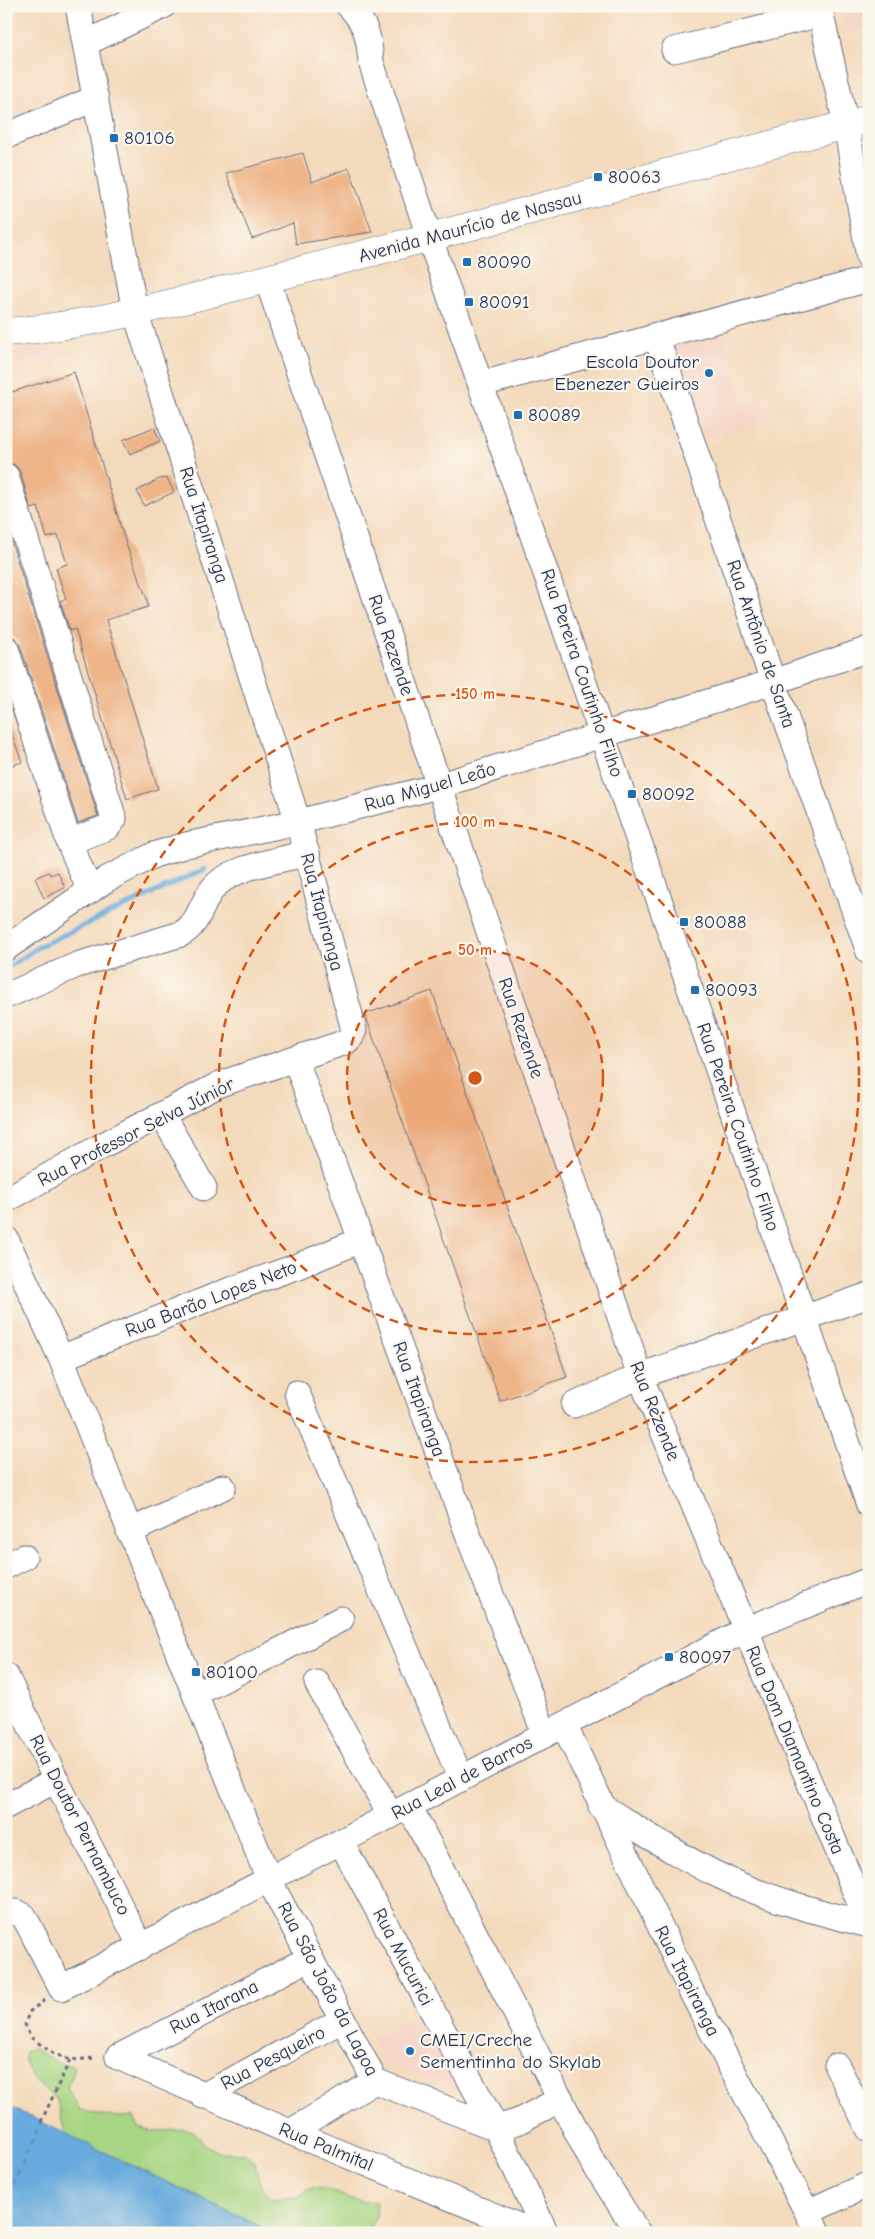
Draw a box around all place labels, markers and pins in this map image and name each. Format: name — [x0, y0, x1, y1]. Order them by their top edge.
place label: 80106 — [124, 127, 175, 149]
marker: 80106 — [108, 132, 120, 144]
place label: 80063 — [608, 166, 661, 188]
marker: 80063 — [592, 171, 604, 183]
place label: 80090 — [477, 251, 532, 273]
marker: 80090 — [461, 256, 473, 268]
place label: 80091 — [479, 291, 530, 313]
marker: 80091 — [463, 296, 475, 308]
place label: Escola Doutor Ebenezer Gueiros — [554, 351, 699, 395]
marker: Escola Doutor Ebenezer Gueiros — [703, 367, 715, 379]
place label: 80089 — [528, 404, 581, 426]
marker: 80089 — [512, 409, 524, 421]
place label: 80092 — [642, 783, 695, 805]
marker: 80092 — [626, 788, 638, 800]
place label: 80088 — [694, 911, 747, 933]
marker: 80088 — [678, 916, 690, 928]
place label: 80093 — [705, 979, 758, 1001]
marker: 80093 — [689, 984, 701, 996]
centre of rings — [466, 1069, 484, 1087]
place label: 80097 — [679, 1646, 731, 1668]
marker: 80097 — [663, 1651, 675, 1663]
place label: 80100 — [206, 1661, 258, 1683]
marker: 80100 — [190, 1666, 202, 1678]
place label: CMEI/Creche Sementinha do Skylab — [420, 2029, 601, 2073]
marker: CMEI/Creche Sementinha do Skylab — [404, 2045, 416, 2057]

